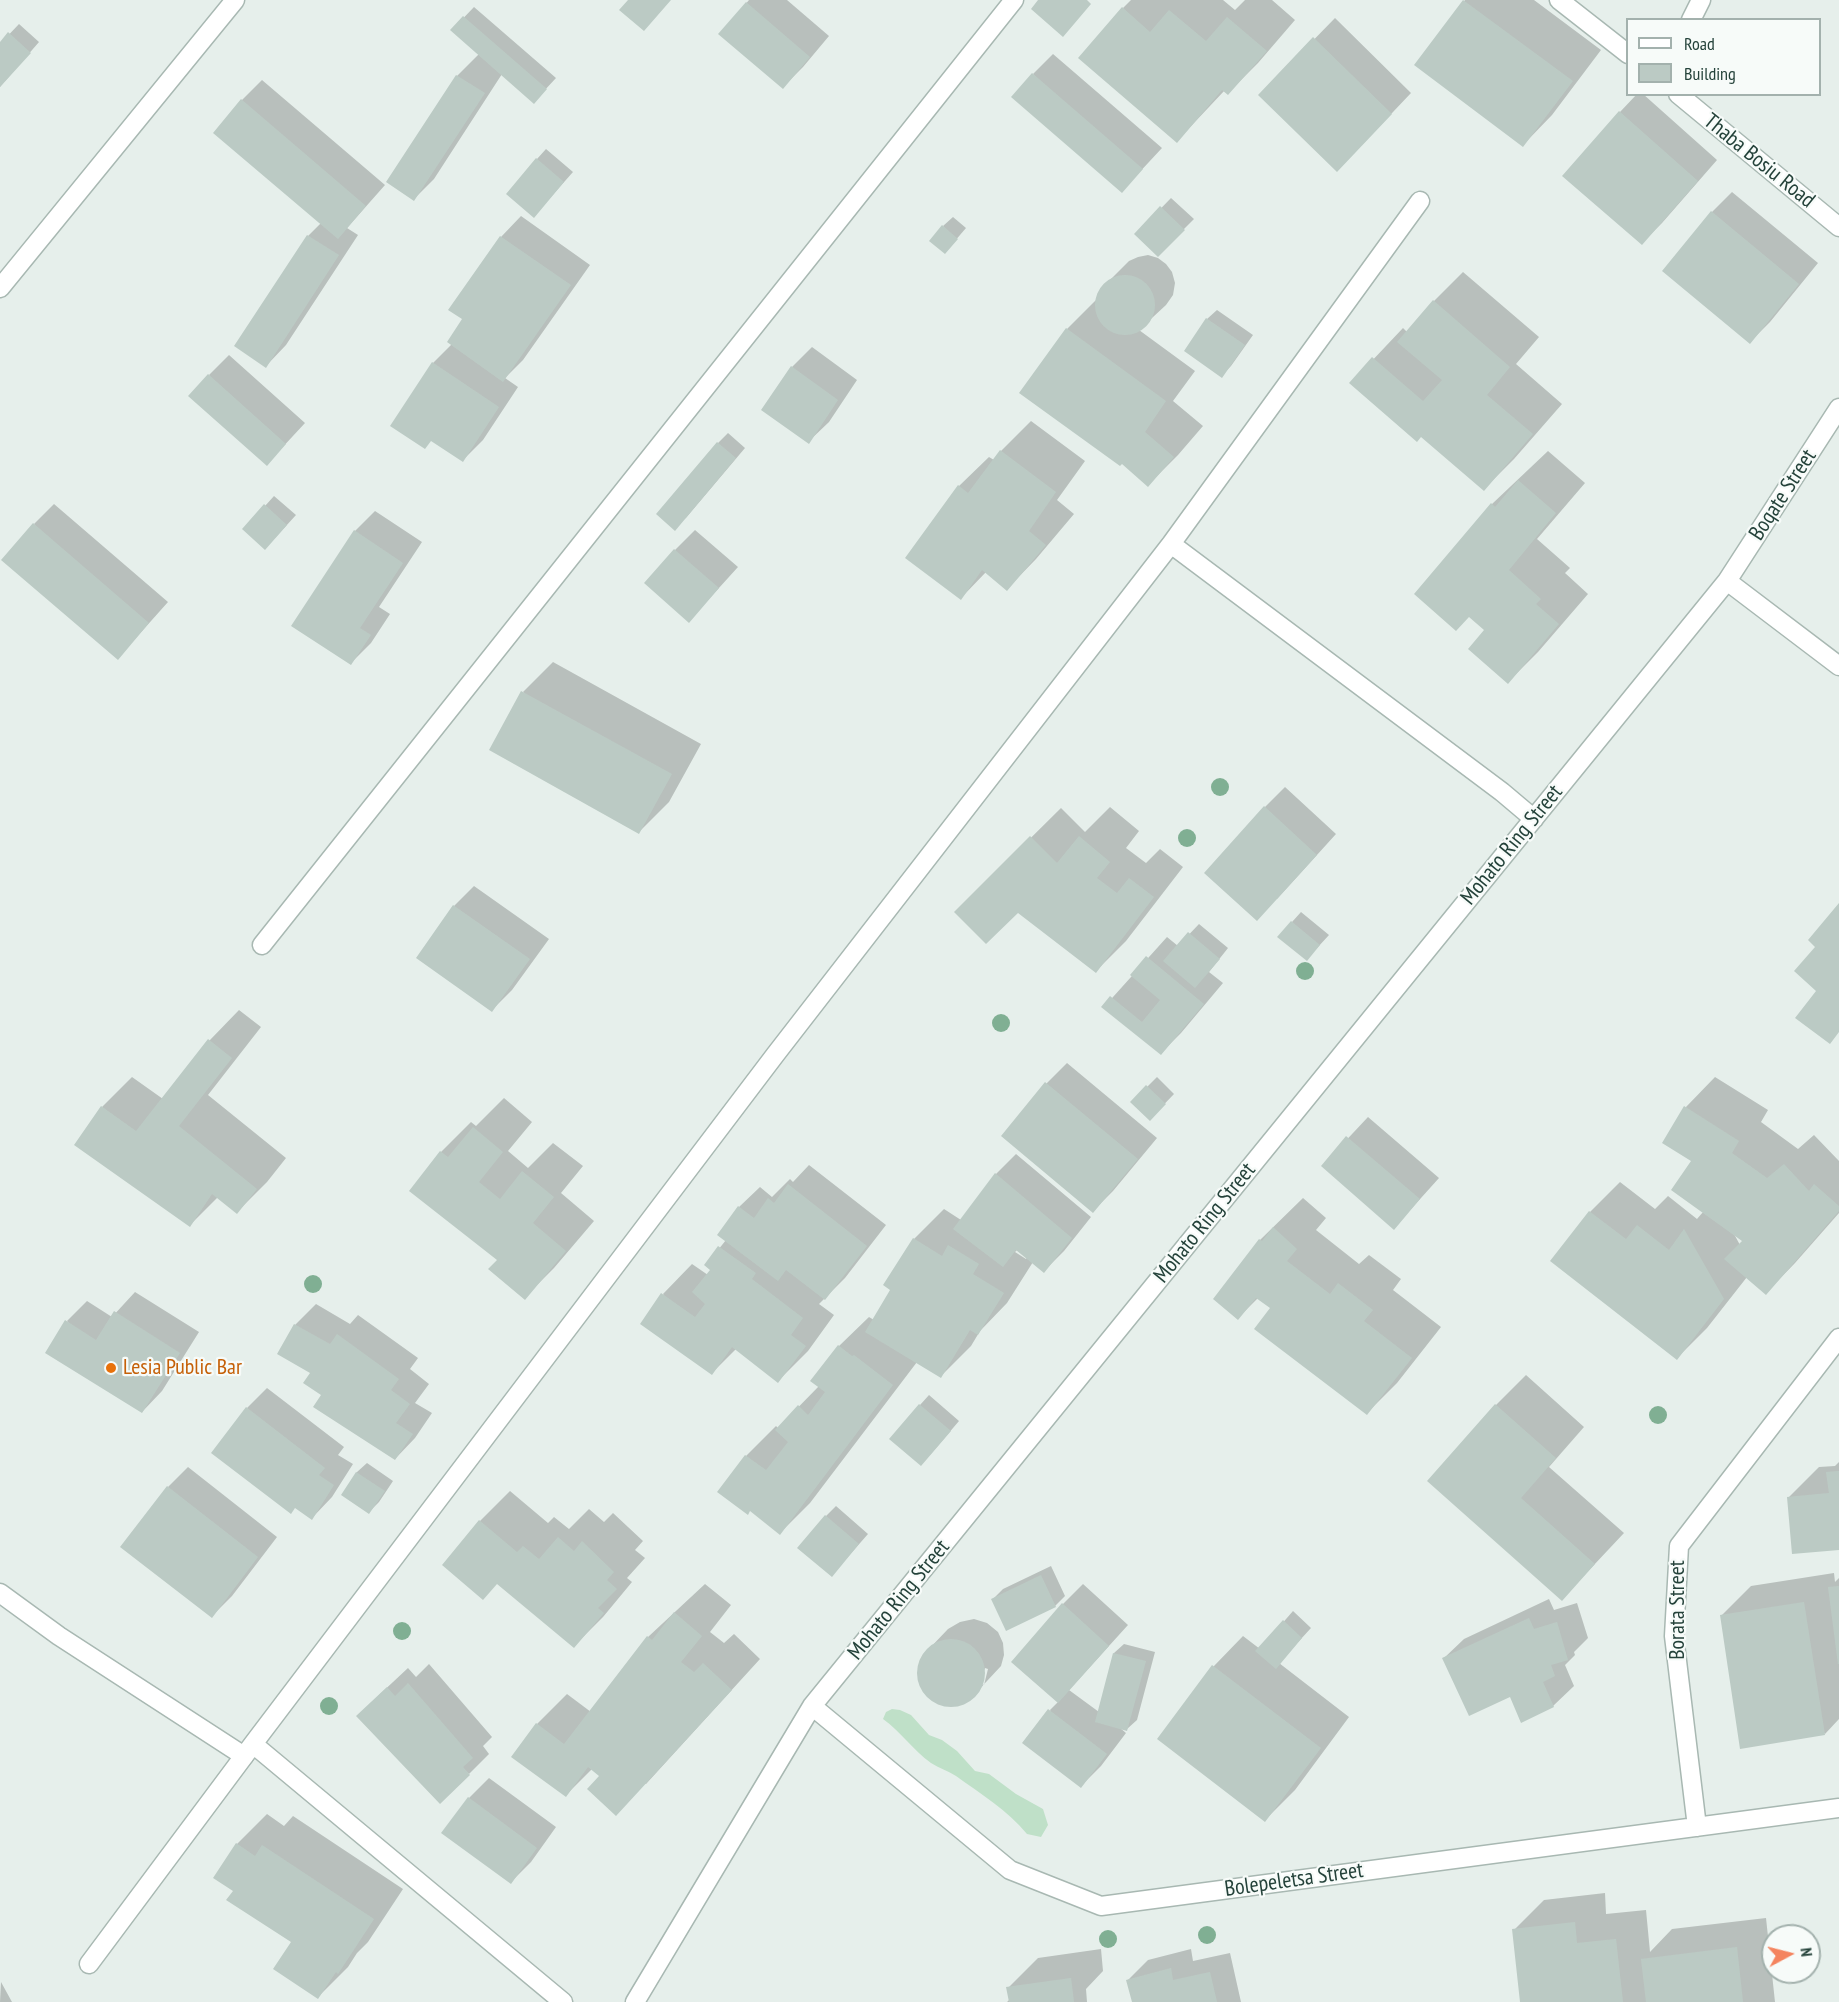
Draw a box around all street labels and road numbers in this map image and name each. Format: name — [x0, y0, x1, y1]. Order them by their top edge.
street label: Thaba Bosiu Road — [1698, 108, 1820, 214]
street label: Boqate Street — [1744, 444, 1822, 546]
street label: Mohato Ring Street — [1456, 780, 1568, 910]
street label: Mohato Ring Street — [1149, 1158, 1261, 1288]
street label: Mohato Ring Street — [843, 1535, 955, 1665]
street label: Borata Street — [1665, 1560, 1691, 1660]
street label: Bolepeletsa Street — [1223, 1857, 1365, 1903]

